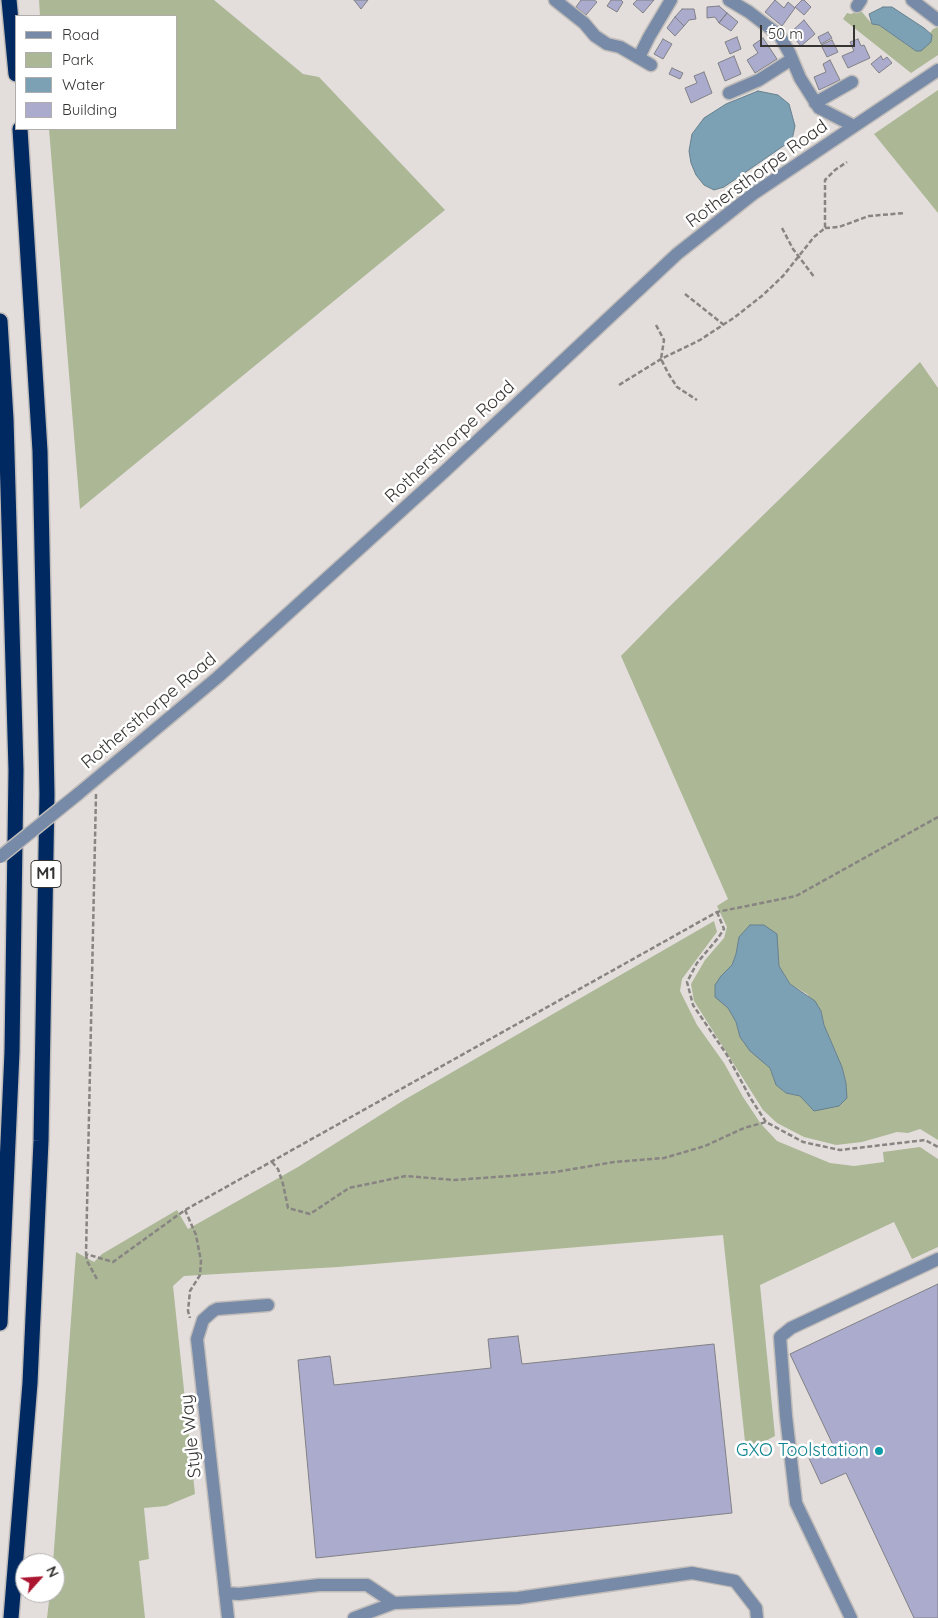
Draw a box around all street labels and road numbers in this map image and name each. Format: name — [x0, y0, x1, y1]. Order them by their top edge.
street label: Rothersthorpe Road — [682, 115, 832, 233]
street label: Rothersthorpe Road — [381, 376, 519, 508]
street label: Rothersthorpe Road — [77, 648, 221, 774]
road number: M1 — [31, 861, 61, 888]
street label: Style Way — [176, 1393, 206, 1479]

